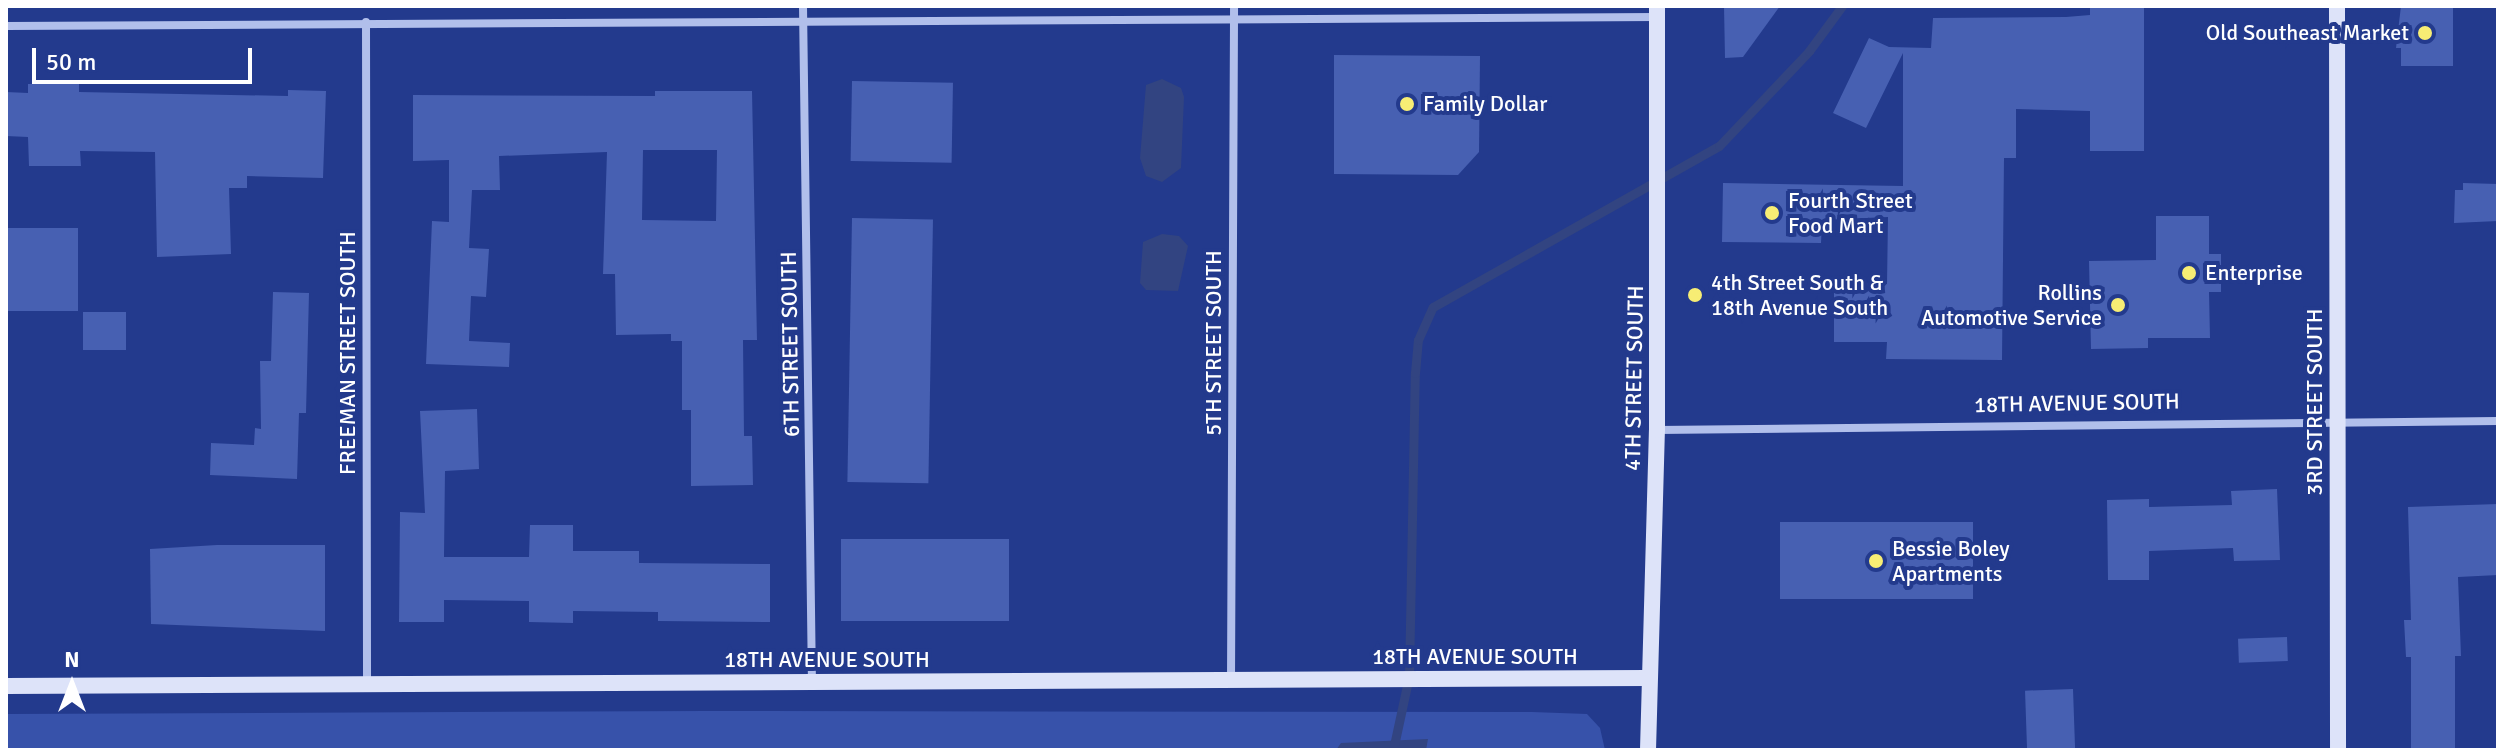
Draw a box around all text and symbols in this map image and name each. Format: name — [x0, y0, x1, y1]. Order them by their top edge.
place label: Old Southeast Market — [2206, 20, 2409, 46]
marker: Old Southeast Market — [2416, 24, 2434, 42]
scale bar — [36, 32, 256, 82]
text: 50 m — [46, 47, 96, 77]
place label: Family Dollar — [1423, 91, 1547, 117]
marker: Family Dollar — [1398, 95, 1416, 113]
place label: Fourth Street Food Mart — [1788, 187, 1913, 238]
marker: Fourth Street Food Mart — [1763, 204, 1781, 222]
street label: FREEMAN STREET SOUTH — [335, 231, 361, 475]
street label: 5TH STREET SOUTH — [1201, 250, 1227, 436]
street label: 6TH STREET SOUTH — [775, 251, 805, 437]
place label: Enterprise — [2205, 260, 2303, 286]
marker: Enterprise — [2180, 264, 2198, 282]
place label: 4th Street South & 18th Avenue South — [1711, 269, 1888, 320]
place label: Rollins Automotive Service — [1921, 279, 2102, 330]
street label: 4TH STREET SOUTH — [1619, 285, 1649, 471]
marker: 4th Street South & 18th Avenue South — [1686, 286, 1704, 304]
marker: Rollins Automotive Service — [2109, 296, 2127, 314]
street label: 3RD STREET SOUTH — [2302, 308, 2328, 496]
street label: 18TH AVENUE SOUTH — [1974, 388, 2180, 418]
place label: Bessie Boley Apartments — [1892, 535, 2009, 586]
marker: Bessie Boley Apartments — [1867, 552, 1885, 570]
north arrow — [32, 644, 112, 724]
street label: 18TH AVENUE SOUTH — [1372, 644, 1578, 670]
text: N — [64, 646, 80, 673]
street label: 18TH AVENUE SOUTH — [724, 647, 930, 673]

